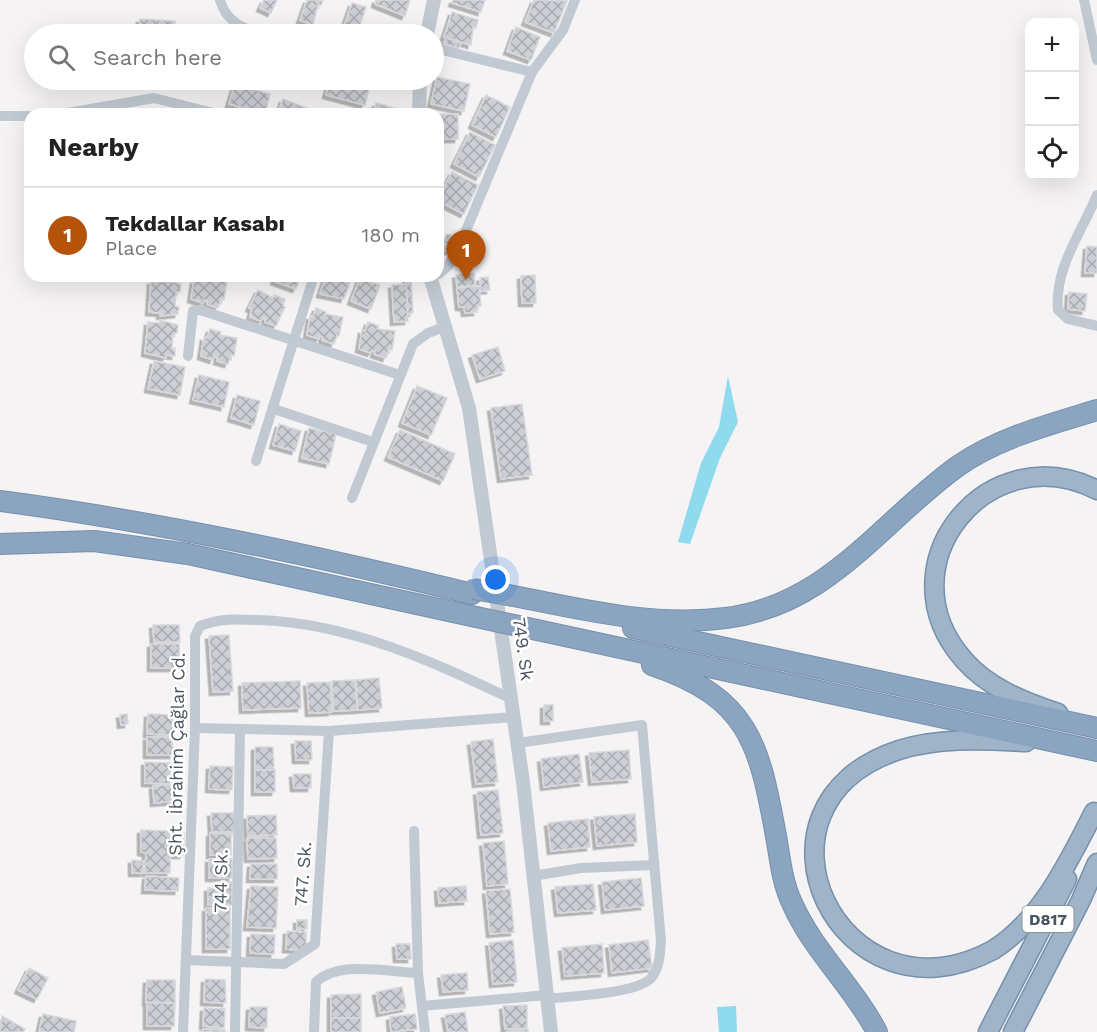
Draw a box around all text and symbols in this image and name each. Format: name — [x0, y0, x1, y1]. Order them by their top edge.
map controls — [1025, 18, 1079, 180]
button: + — [1025, 18, 1079, 72]
search box — [24, 24, 444, 90]
icon: search — [45, 41, 78, 74]
text: Search here — [93, 45, 222, 70]
button: − — [1025, 72, 1079, 126]
button: locate — [1025, 126, 1079, 180]
text: Nearby — [48, 132, 139, 162]
text: Tekdallar Kasabı — [105, 211, 285, 236]
text: 1 — [63, 223, 72, 247]
text: 180 m — [362, 223, 420, 247]
pin: 1 — [446, 230, 486, 280]
text: Place — [105, 236, 157, 260]
your location — [481, 565, 510, 594]
street label: 749. Sk — [509, 616, 538, 682]
street label: Şht. İbrahim Çağlar Cd. — [164, 652, 189, 856]
street label: 747. Sk. — [290, 841, 315, 907]
street label: 744 Sk. — [209, 849, 232, 913]
road number: D817 — [1022, 906, 1074, 932]

